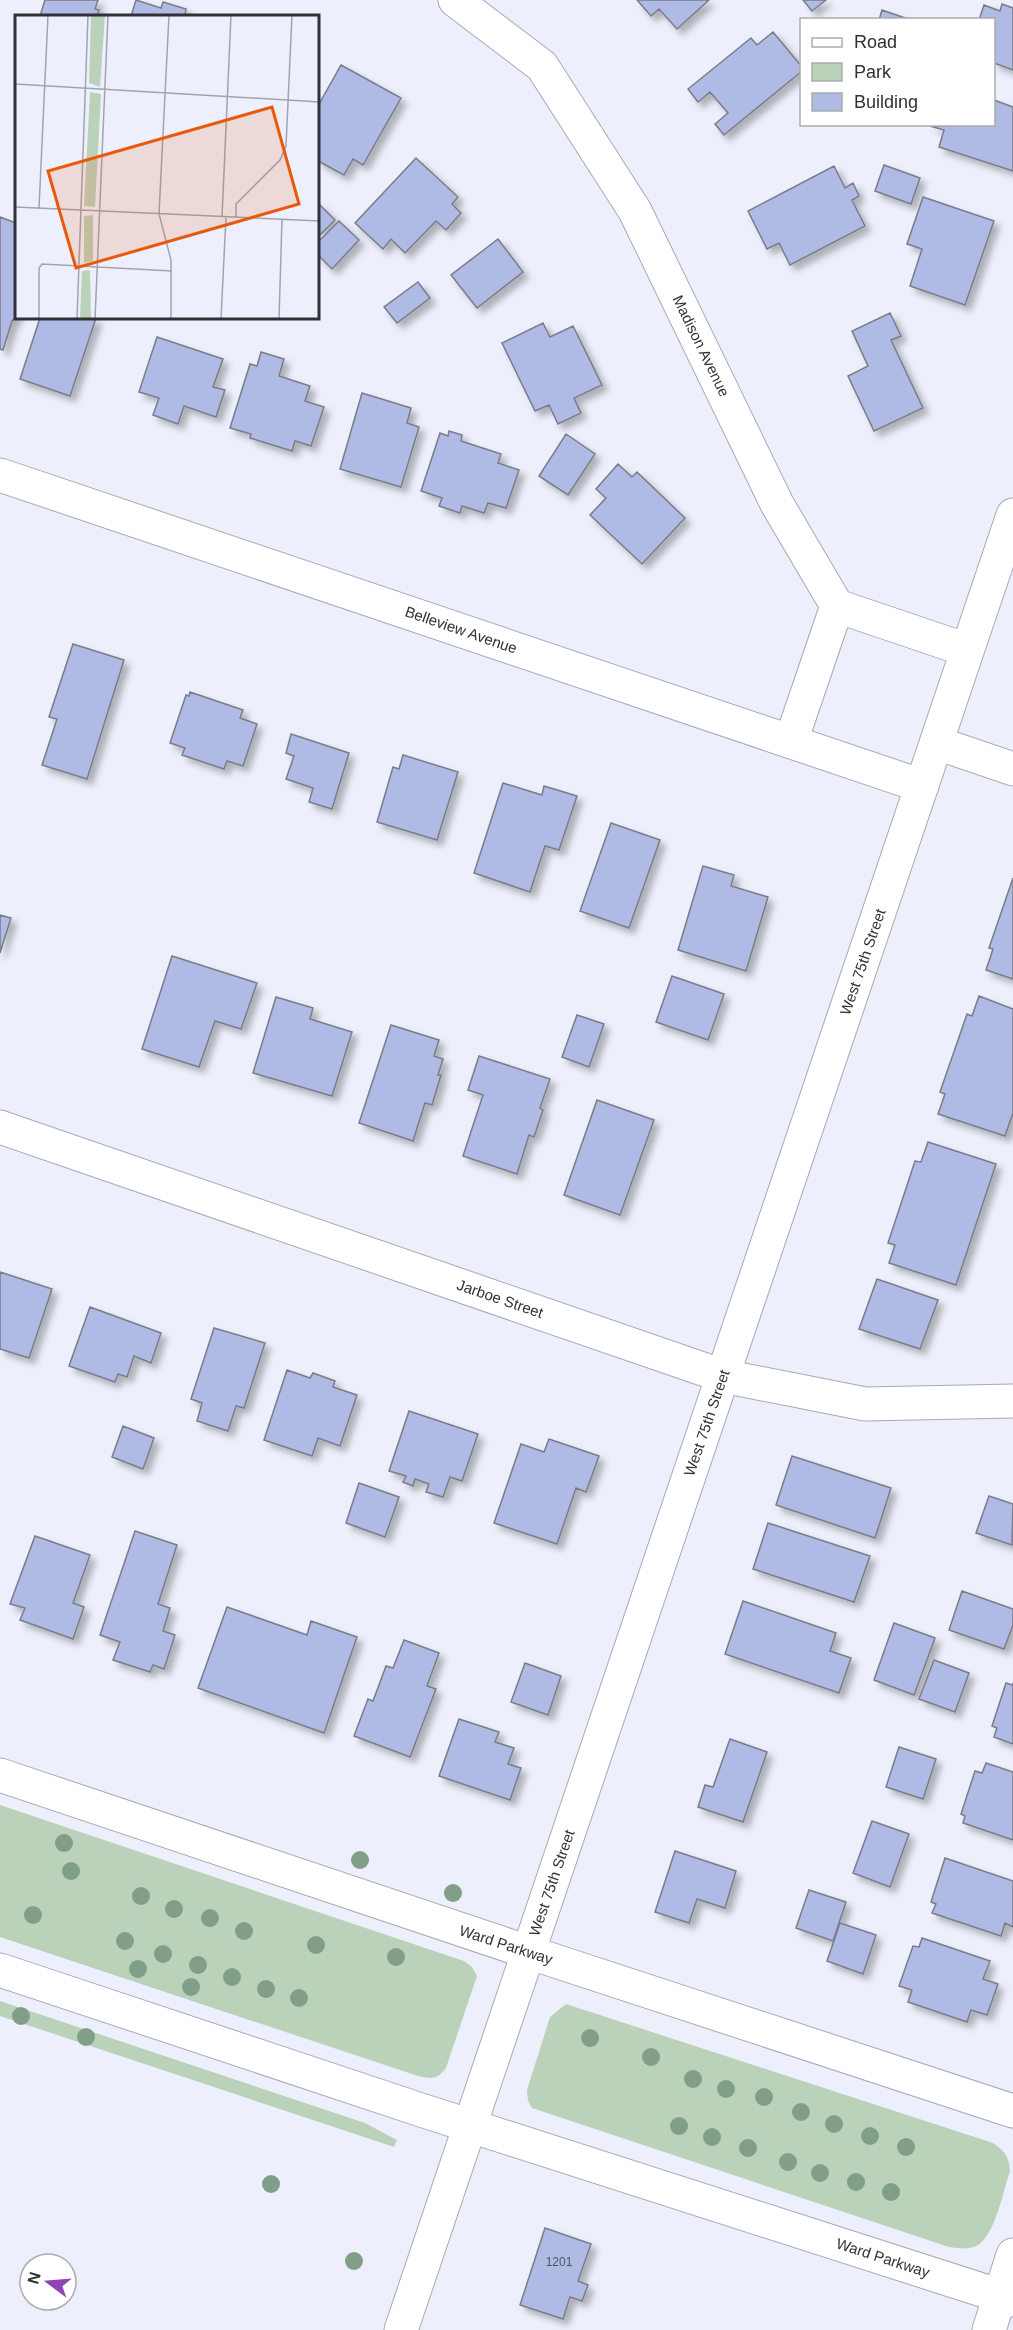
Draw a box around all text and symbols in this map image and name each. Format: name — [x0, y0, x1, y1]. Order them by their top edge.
inset map — [15, 15, 320, 320]
legend — [800, 18, 995, 126]
text: Road — [854, 32, 897, 52]
text: Park — [854, 62, 892, 82]
text: Building — [854, 92, 918, 112]
street label: Madison Avenue — [670, 292, 733, 399]
street label: Belleview Avenue — [403, 602, 519, 657]
street label: West 75th Street — [836, 906, 889, 1017]
street label: Jarboe Street — [455, 1276, 546, 1321]
street label: West 75th Street — [680, 1367, 733, 1478]
street label: West 75th Street — [525, 1827, 578, 1938]
street label: Ward Parkway — [457, 1921, 555, 1968]
street label: Ward Parkway — [834, 2234, 932, 2281]
north arrow — [18, 2252, 78, 2312]
house number: 1201 — [546, 2255, 573, 2269]
text: N — [24, 2270, 44, 2286]

